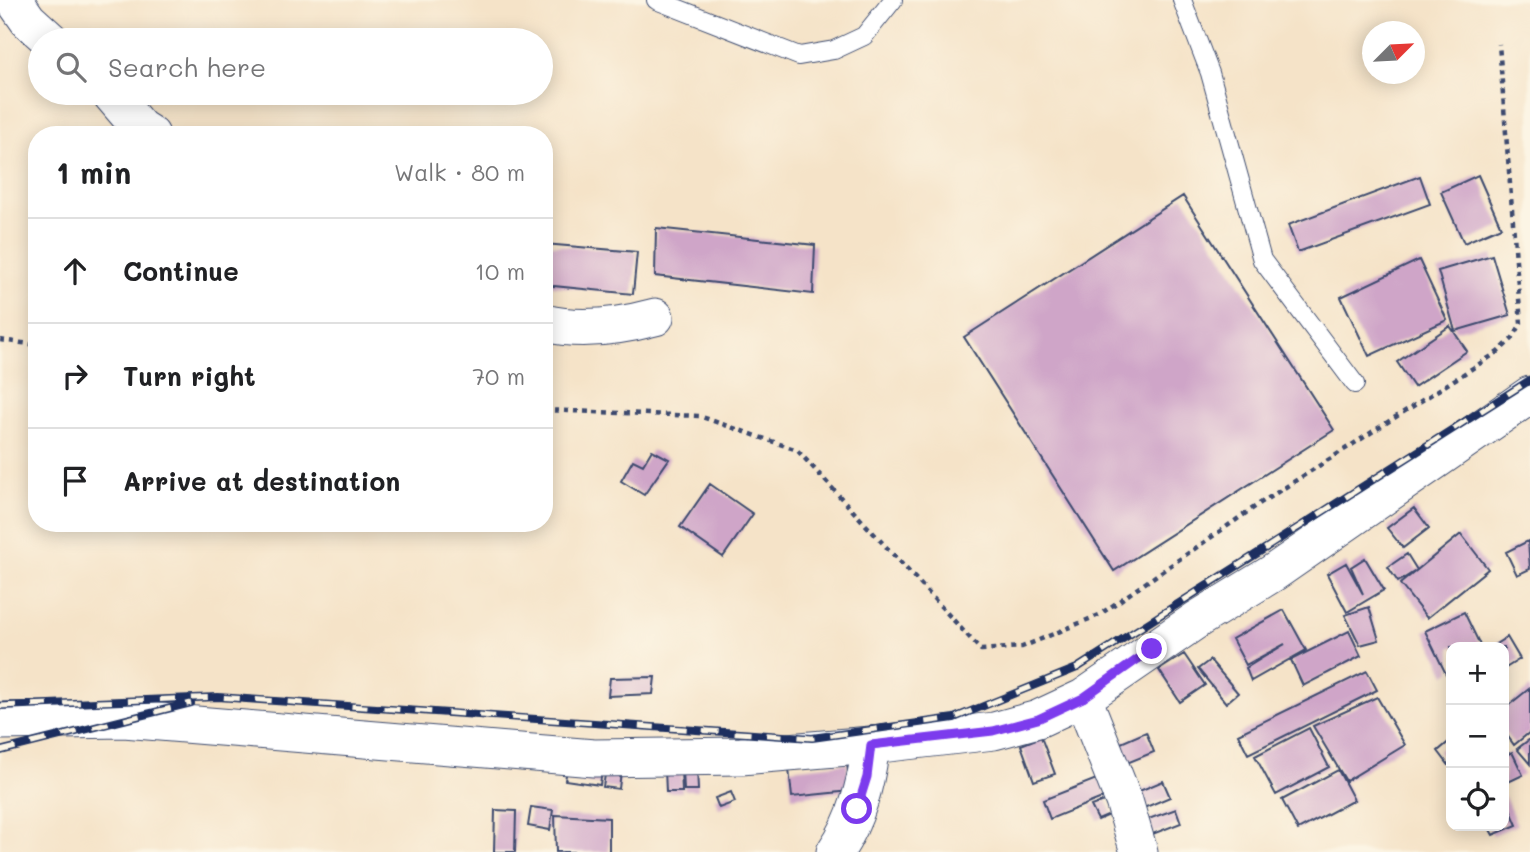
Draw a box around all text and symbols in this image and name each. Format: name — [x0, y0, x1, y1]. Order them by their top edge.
north arrow — [1362, 21, 1425, 84]
search box — [28, 28, 553, 105]
icon: search — [52, 48, 90, 86]
text: Search here — [108, 50, 266, 84]
text: 1 min — [56, 152, 131, 192]
text: Walk · 80 m — [394, 157, 525, 187]
icon: ahead — [56, 252, 94, 290]
text: Continue — [123, 254, 239, 288]
text: 10 m — [475, 256, 525, 286]
icon: right — [56, 357, 94, 395]
text: Turn right — [123, 359, 256, 393]
text: 70 m — [472, 361, 525, 391]
icon: arrive — [56, 462, 94, 500]
text: Arrive at destination — [123, 464, 400, 498]
route end — [1136, 633, 1167, 664]
map controls — [1446, 642, 1509, 831]
button: + — [1446, 642, 1509, 705]
button: − — [1446, 705, 1509, 768]
button: locate — [1446, 768, 1509, 831]
route start — [841, 793, 872, 824]

